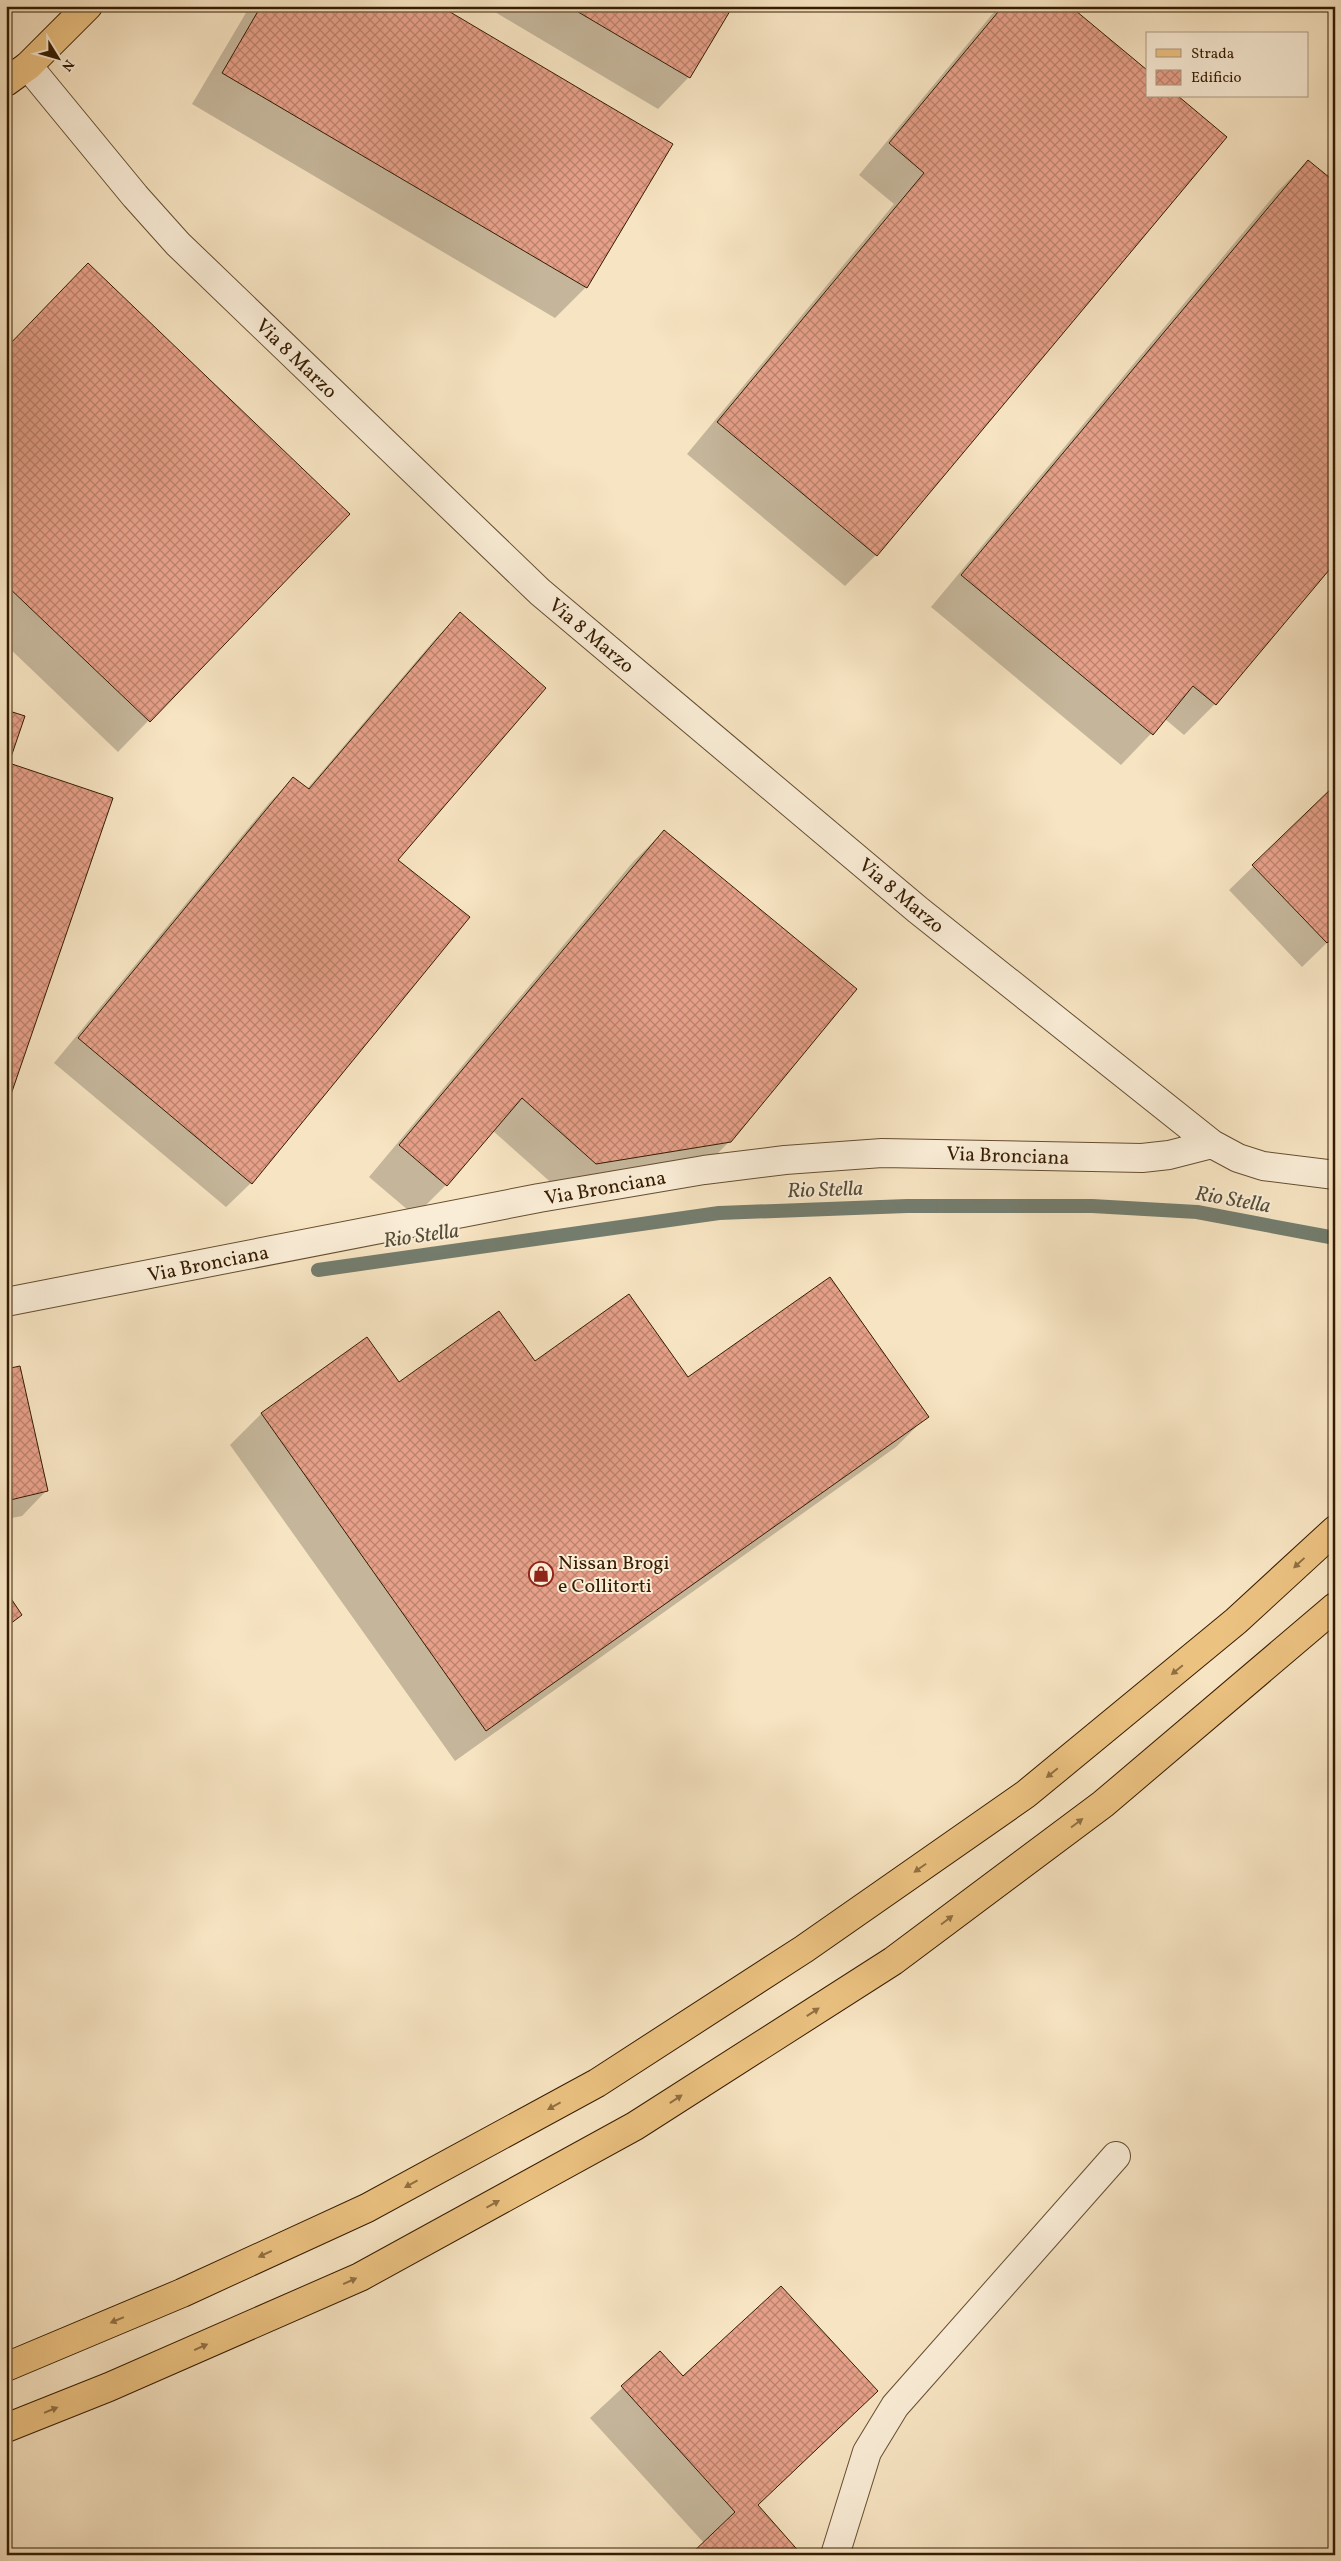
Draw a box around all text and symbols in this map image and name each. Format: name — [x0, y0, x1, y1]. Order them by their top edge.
north arrow — [32, 32, 82, 82]
legend — [1146, 32, 1308, 98]
text: Strada — [1191, 44, 1234, 65]
text: N — [57, 55, 78, 75]
text: Edificio — [1191, 68, 1242, 89]
street label: Via 8 Marzo — [248, 313, 343, 406]
street label: Via 8 Marzo — [542, 592, 640, 681]
street label: Via 8 Marzo — [852, 852, 950, 941]
street label: Via Bronciana — [946, 1141, 1070, 1173]
street label: Via Bronciana — [542, 1165, 668, 1213]
water label: Rio Stella — [786, 1175, 864, 1206]
water label: Rio Stella — [1193, 1180, 1273, 1221]
water label: Rio Stella — [381, 1217, 461, 1256]
street label: Via Bronciana — [145, 1239, 271, 1290]
place label: Nissan Brogi e Collitorti — [558, 1550, 670, 1601]
one-way arrow — [1293, 1557, 1305, 1569]
shop icon: Nissan Brogi e Collitorti — [528, 1561, 554, 1587]
one-way arrow — [1171, 1664, 1183, 1675]
one-way arrow — [1045, 1768, 1058, 1779]
one-way arrow — [1070, 1818, 1084, 1828]
one-way arrow — [913, 1863, 927, 1873]
one-way arrow — [940, 1915, 953, 1926]
one-way arrow — [806, 2007, 820, 2017]
one-way arrow — [669, 2095, 683, 2104]
one-way arrow — [547, 2102, 561, 2110]
one-way arrow — [405, 2179, 418, 2188]
one-way arrow — [485, 2200, 500, 2208]
one-way arrow — [258, 2251, 272, 2259]
one-way arrow — [343, 2277, 357, 2285]
one-way arrow — [110, 2317, 124, 2325]
one-way arrow — [194, 2342, 208, 2350]
one-way arrow — [44, 2406, 59, 2414]

